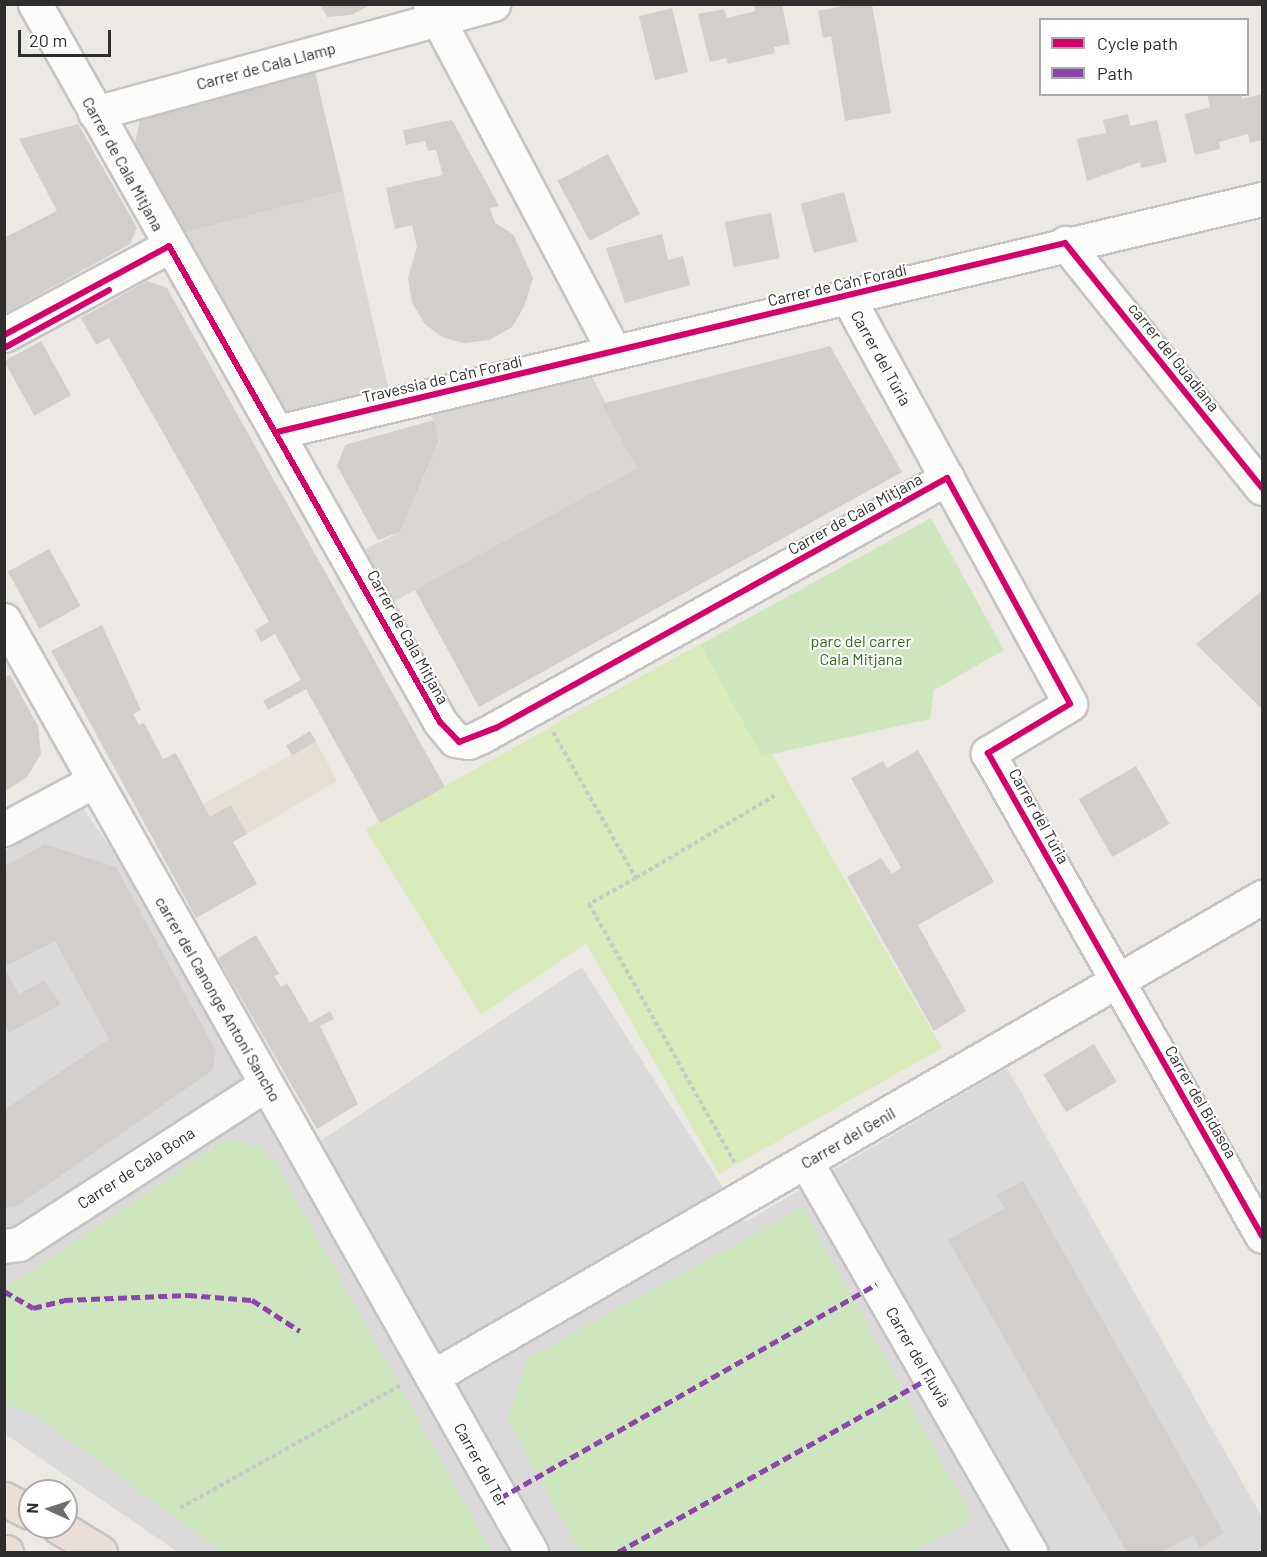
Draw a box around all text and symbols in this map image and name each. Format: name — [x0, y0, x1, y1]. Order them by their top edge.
scale bar — [21, 18, 114, 56]
legend — [1039, 18, 1249, 96]
text: 20 m — [29, 29, 67, 51]
text: Cycle path — [1097, 32, 1178, 54]
street label: Carrer de Cala Llamp — [194, 38, 338, 94]
text: Path — [1097, 62, 1133, 84]
street label: Carrer de Cala Mitjana — [78, 94, 168, 234]
street label: Carrer de Ca'n Foradí — [766, 260, 908, 310]
street label: carrer del Guadiana — [1124, 299, 1224, 415]
street label: Carrer del Túria — [847, 307, 915, 409]
street label: Travessia de Ca'n Foradí — [360, 351, 524, 407]
street label: Carrer de Cala Mitjana — [785, 469, 925, 559]
street label: Carrer de Cala Mitjana — [363, 567, 453, 707]
park label: parc del carrer Cala Mitjana — [811, 631, 911, 669]
street label: Carrer del Túria — [1005, 765, 1073, 867]
street label: carrer del Canonge Antoni Sancho — [151, 893, 285, 1105]
street label: Carrer del Bidasoa — [1161, 1042, 1241, 1162]
street label: Carrer del Genil — [797, 1103, 899, 1173]
street label: Carrer de Cala Bona — [74, 1123, 198, 1213]
street label: Carrer del Fluvià — [882, 1304, 954, 1410]
street label: Carrer del Ter — [450, 1420, 512, 1510]
north arrow — [18, 1479, 78, 1539]
text: N — [22, 1502, 41, 1514]

